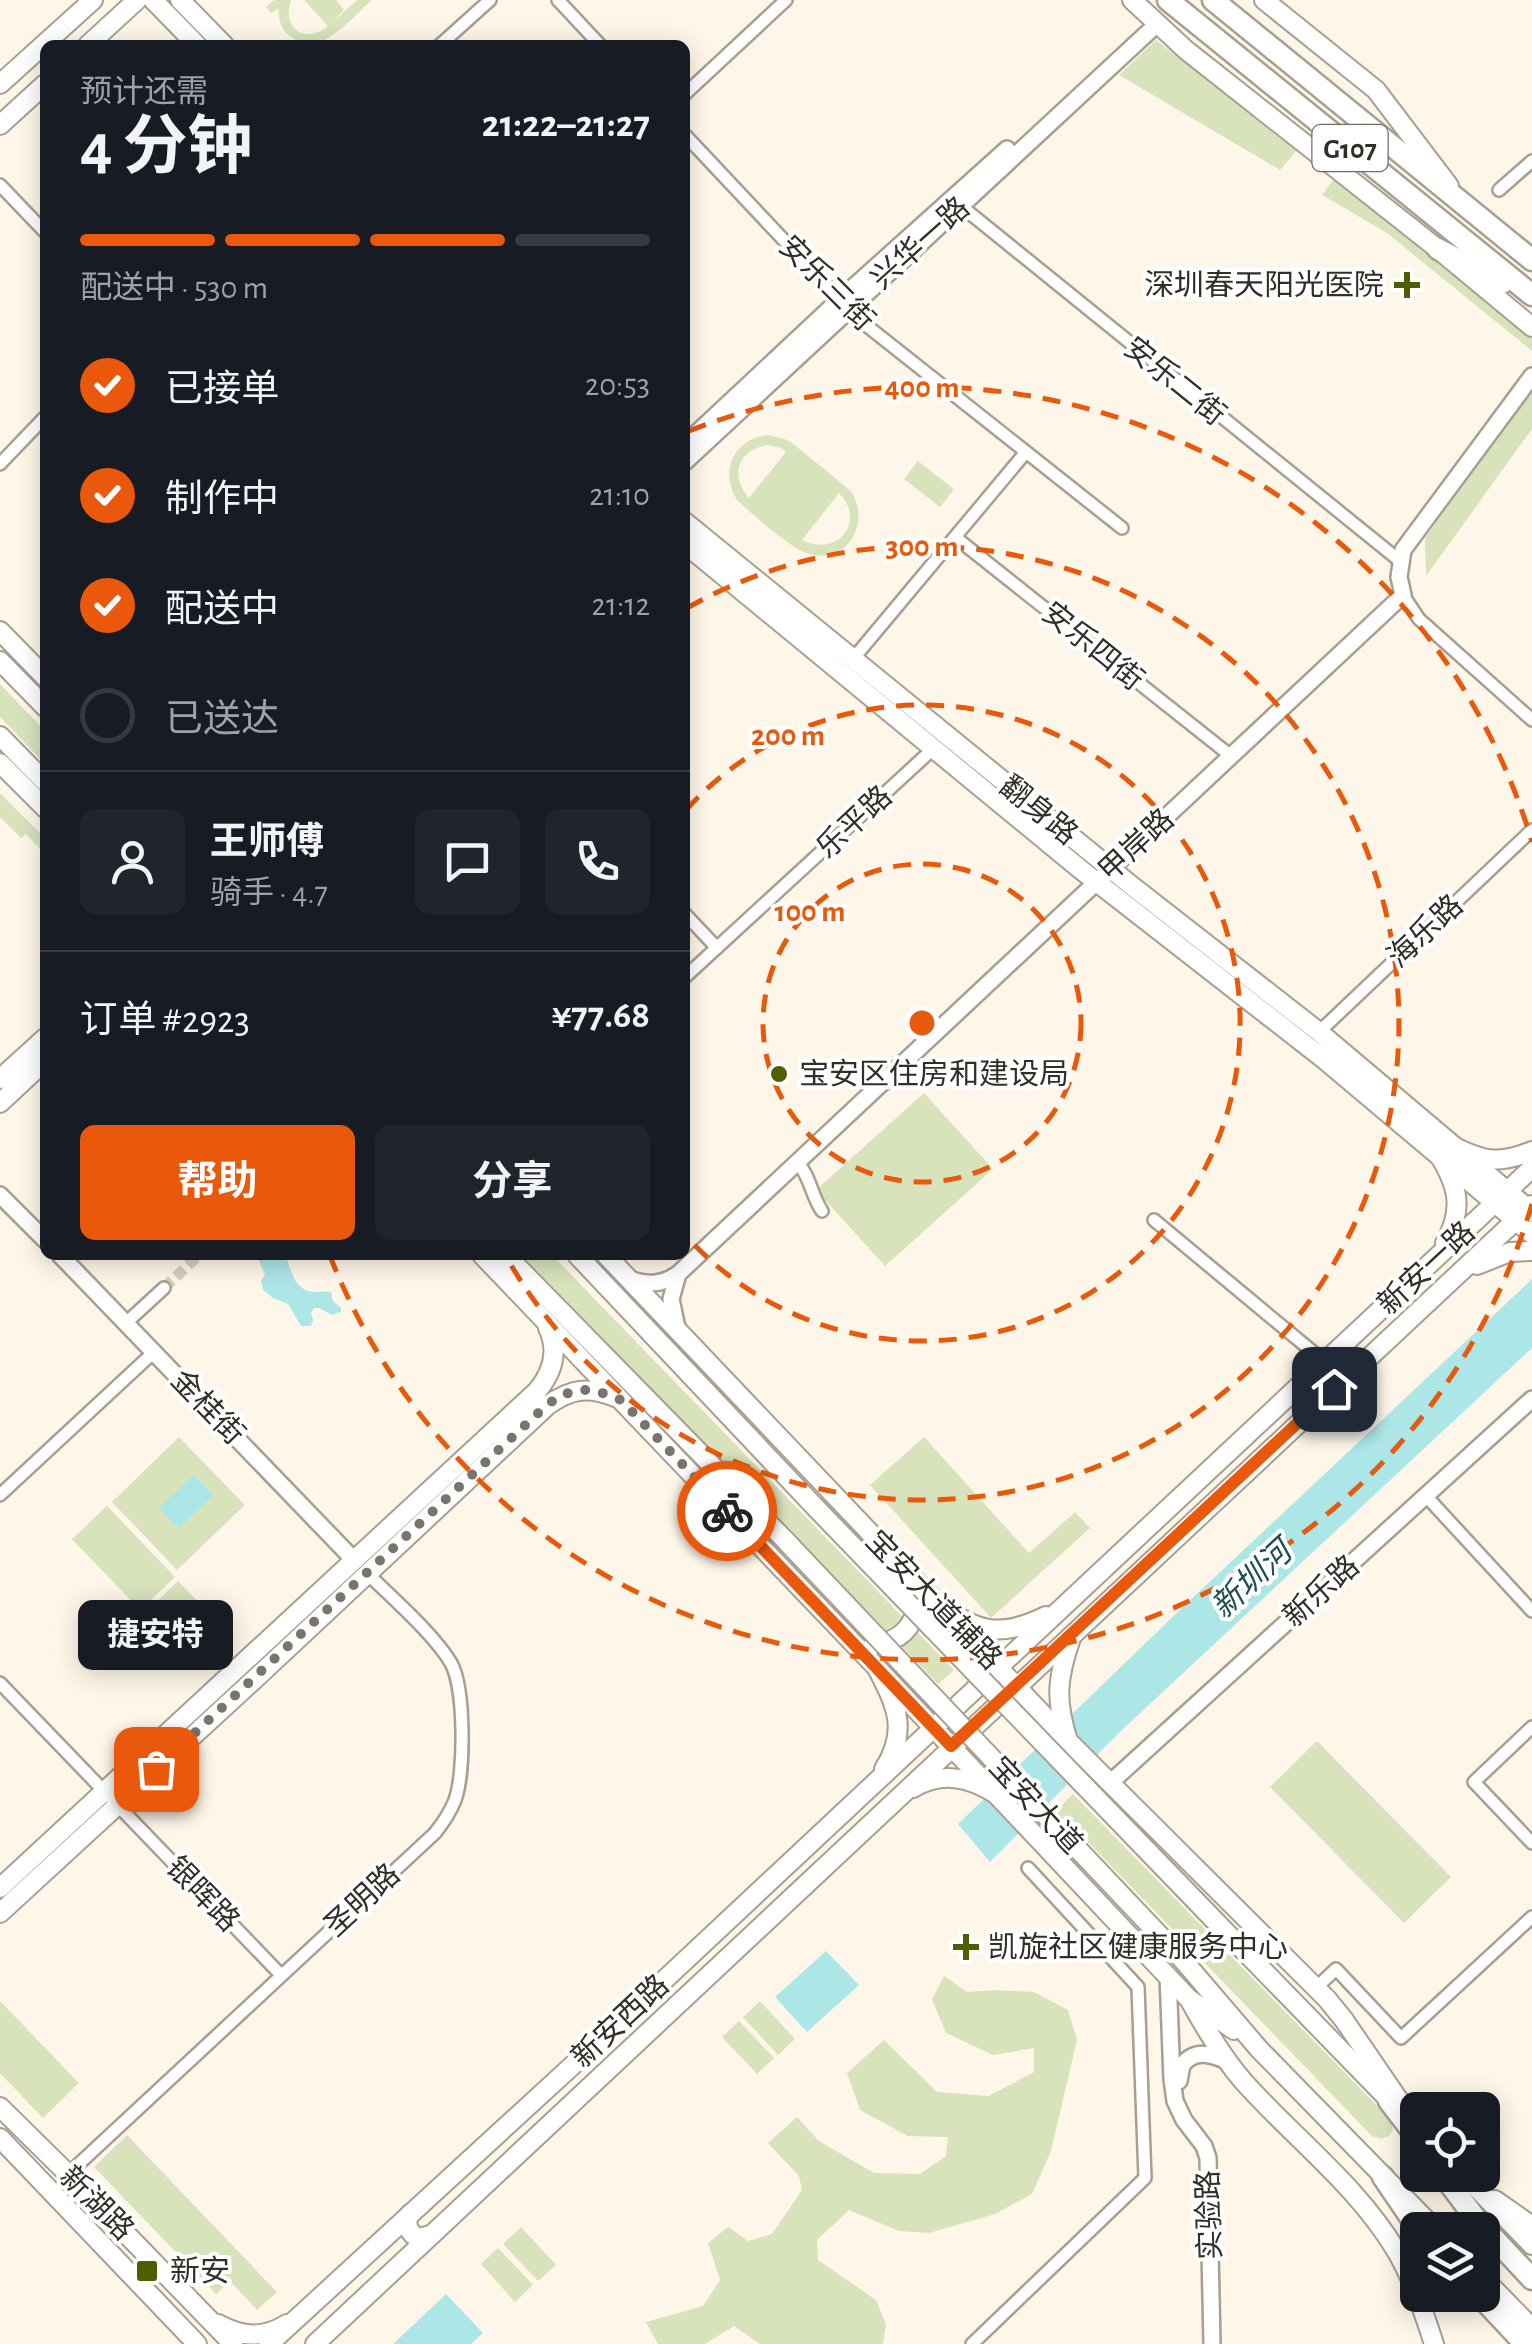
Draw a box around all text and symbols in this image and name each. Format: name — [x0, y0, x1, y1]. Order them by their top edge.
text: 预计还需 — [80, 76, 208, 108]
text: 21:22–21:27 — [482, 106, 650, 144]
text: 4 分钟 — [80, 116, 253, 181]
road number: G107 — [1312, 125, 1388, 171]
street label: 兴华一路 — [865, 191, 975, 295]
street label: 安乐三街 — [773, 229, 881, 337]
place label: 深圳春天阳光医院 — [1144, 269, 1384, 301]
text: 配送中 · 530 m — [80, 272, 268, 304]
marker: 深圳春天阳光医院 — [1394, 272, 1420, 298]
street label: 安乐二街 — [1118, 331, 1232, 431]
icon: check — [80, 358, 135, 413]
text: 20:53 — [585, 369, 650, 401]
text: 已接单 — [165, 371, 279, 409]
text: 400 m — [884, 373, 960, 403]
icon: check — [80, 468, 135, 523]
text: 21:10 — [589, 479, 650, 511]
text: 制作中 — [165, 481, 279, 519]
text: 300 m — [886, 532, 958, 562]
icon: check — [80, 578, 135, 633]
text: 21:12 — [592, 589, 650, 621]
text: 配送中 — [165, 591, 279, 629]
street label: 安乐四街 — [1036, 596, 1150, 696]
text: 已送达 — [165, 701, 279, 739]
text: 200 m — [751, 721, 825, 751]
street label: 翻身路 — [994, 769, 1084, 851]
street label: 乐平路 — [810, 780, 898, 864]
street label: 甲岸路 — [1092, 803, 1180, 887]
button: person — [80, 809, 185, 914]
button: chat — [415, 809, 520, 914]
button: phone — [545, 809, 650, 914]
text: 王师傅 — [210, 824, 324, 862]
text: 骑手 · 4.7 — [210, 877, 328, 909]
street label: 海乐路 — [1381, 889, 1469, 973]
text: 100 m — [775, 897, 845, 927]
text: ¥77.68 — [551, 997, 650, 1035]
text: 订单 #2923 — [80, 1002, 250, 1040]
centre of rings — [904, 1005, 940, 1041]
place label: 宝安区住房和建设局 — [799, 1058, 1069, 1090]
marker: 宝安区住房和建设局 — [768, 1063, 790, 1085]
button: 帮助 — [80, 1125, 355, 1240]
button: 分享 — [375, 1125, 650, 1240]
street label: 新安一路 — [1371, 1215, 1481, 1321]
pin — [1292, 1347, 1377, 1432]
icon: home — [1307, 1362, 1362, 1417]
street label: 金桂街 — [165, 1364, 251, 1450]
courier — [677, 1461, 777, 1561]
icon: bike — [700, 1484, 755, 1539]
street label: 宝安大道辅路 — [860, 1524, 1008, 1676]
water label: 新圳河 — [1205, 1530, 1302, 1624]
street label: 新乐路 — [1277, 1549, 1365, 1633]
callout: 捷安特 — [78, 1599, 234, 1669]
text: 捷安特 — [107, 1619, 204, 1651]
pin — [114, 1727, 199, 1812]
icon: bag — [129, 1742, 184, 1797]
street label: 宝安大道 — [983, 1750, 1089, 1860]
street label: 银晖路 — [160, 1851, 246, 1937]
street label: 圣明路 — [318, 1858, 406, 1942]
place label: 凯旋社区健康服务中心 — [988, 1931, 1288, 1963]
marker: 凯旋社区健康服务中心 — [953, 1934, 979, 1960]
street label: 新安西路 — [565, 1968, 675, 2074]
map controls — [1400, 2092, 1500, 2312]
button: locate — [1400, 2092, 1500, 2192]
street label: 新湖路 — [54, 2160, 140, 2246]
street label: 实验路 — [1191, 2169, 1227, 2261]
button: layers — [1400, 2212, 1500, 2312]
place label: 新安 — [170, 2255, 230, 2287]
marker: 新安 — [134, 2258, 160, 2284]

